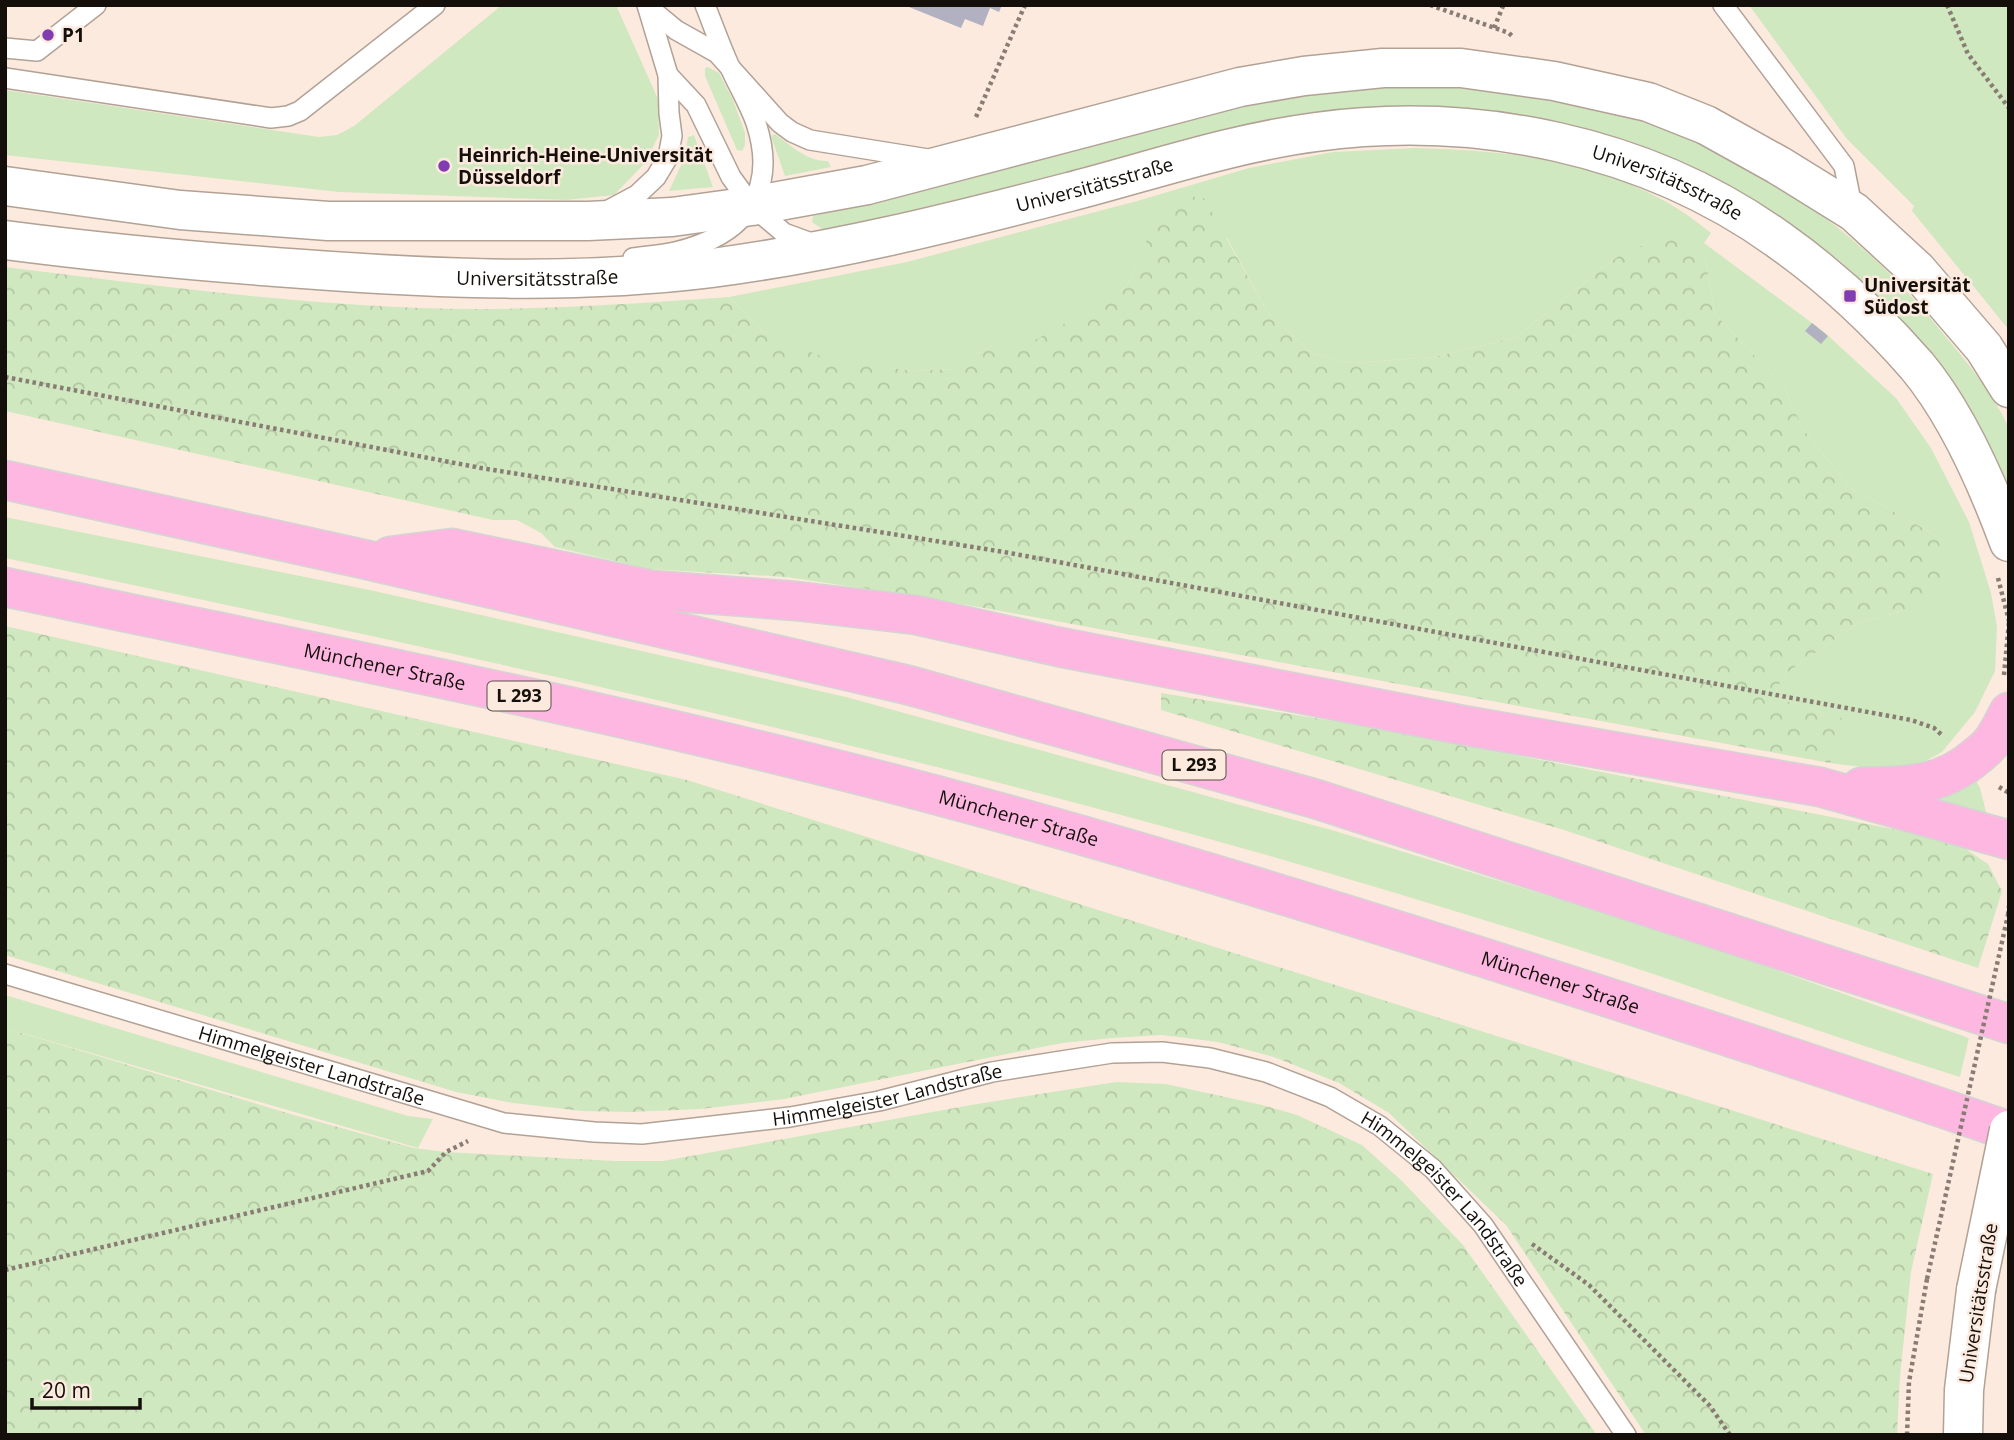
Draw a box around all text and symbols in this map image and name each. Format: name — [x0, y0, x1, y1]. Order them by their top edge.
place label: P1 — [62, 22, 85, 48]
marker: P1 — [40, 27, 56, 43]
street label: Universitätsstraße — [1589, 138, 1748, 226]
place label: Heinrich-Heine-Universität Düsseldorf — [458, 142, 713, 190]
street label: Universitätsstraße — [1013, 151, 1176, 218]
marker: Heinrich-Heine-Universität Düsseldorf — [436, 158, 452, 174]
street label: Universitätsstraße — [456, 263, 619, 292]
place label: Universität Südost — [1864, 272, 1971, 320]
marker: Universität Südost — [1842, 288, 1858, 304]
street label: Münchener Straße — [301, 637, 468, 696]
road number: L 293 — [488, 682, 550, 710]
road number: L 293 — [1162, 750, 1226, 780]
street label: Münchener Straße — [936, 783, 1102, 852]
street label: Münchener Straße — [1478, 945, 1643, 1020]
street label: Himmelgeister Landstraße — [195, 1019, 428, 1112]
street label: Himmelgeister Landstraße — [771, 1058, 1004, 1132]
street label: Himmelgeister Landstraße — [1356, 1105, 1534, 1292]
street label: Universitätsstraße — [1952, 1221, 2004, 1385]
scale bar — [32, 1366, 140, 1410]
text: 20 m — [42, 1376, 91, 1404]

